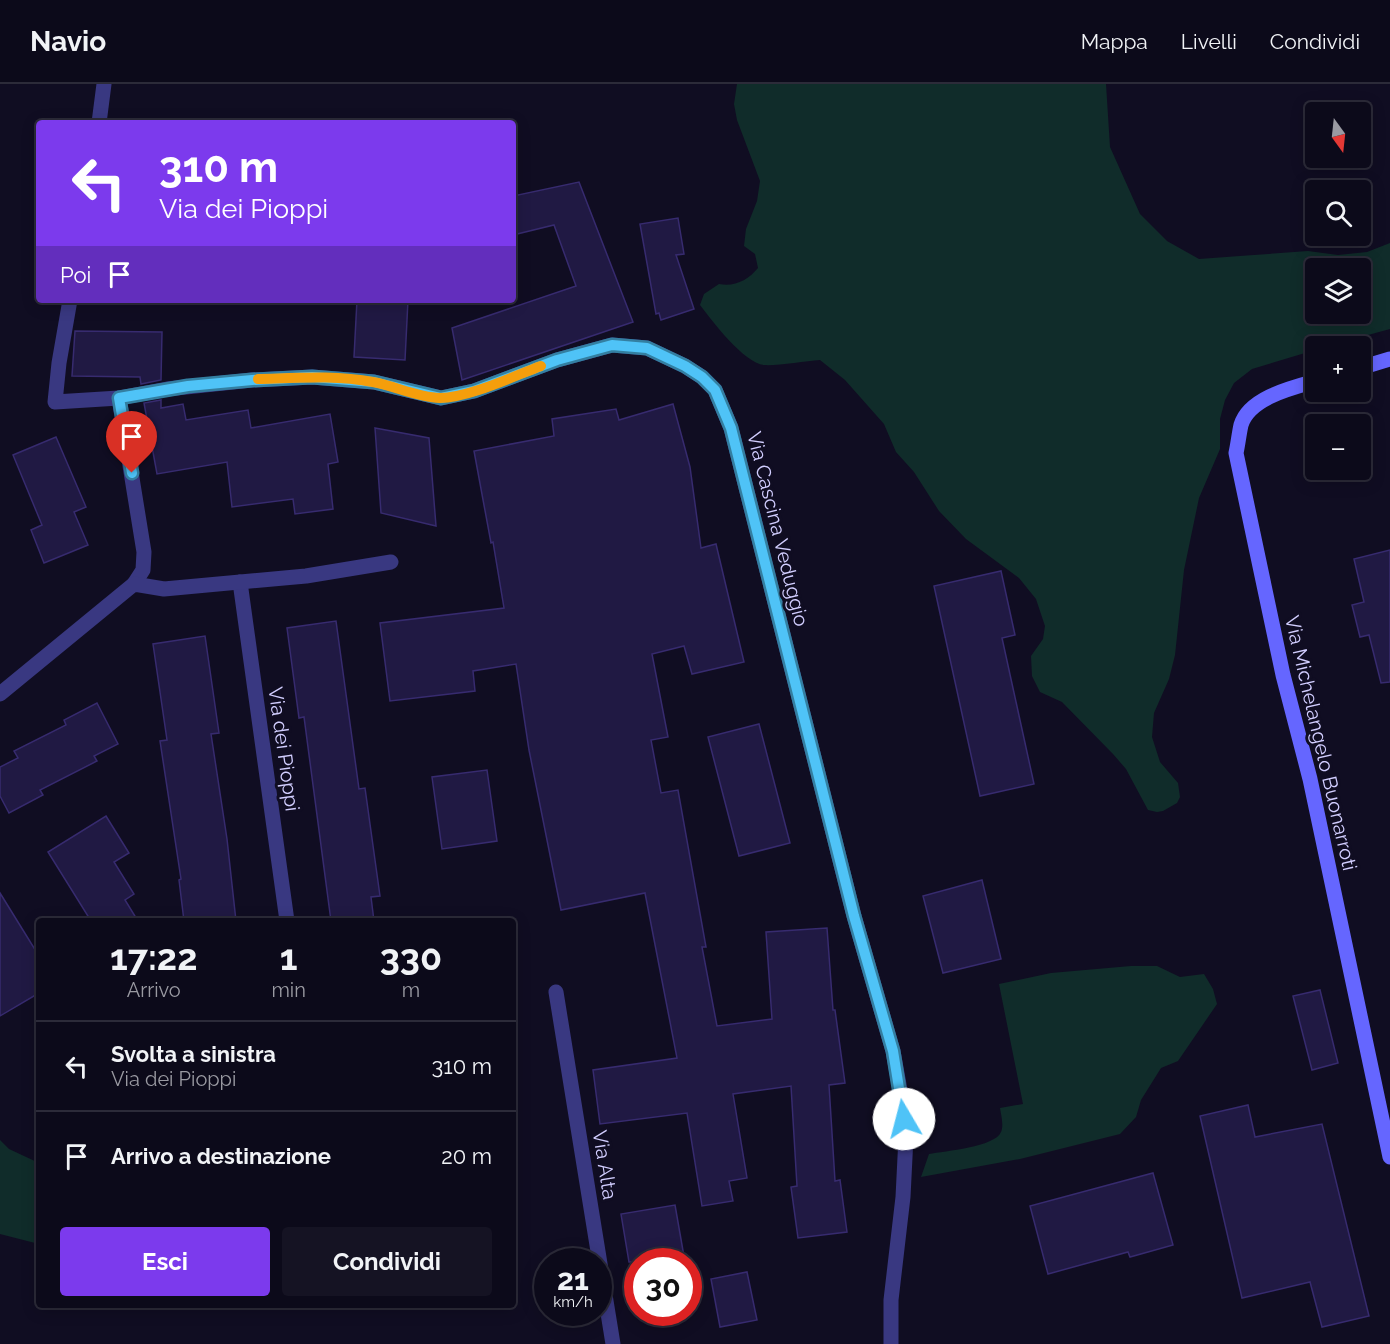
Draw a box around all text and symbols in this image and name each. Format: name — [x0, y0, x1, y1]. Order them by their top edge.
text: Navio — [30, 25, 106, 58]
text: Mappa — [1081, 29, 1148, 54]
text: Livelli — [1181, 29, 1237, 54]
text: Condividi — [1270, 29, 1360, 54]
north arrow — [1305, 102, 1371, 168]
map controls — [1305, 102, 1371, 480]
text: 310 m — [159, 143, 278, 192]
icon: left — [60, 144, 138, 222]
button: search — [1305, 180, 1371, 246]
text: Via dei Pioppi — [159, 193, 328, 224]
icon: arrive — [103, 258, 136, 291]
button: layers — [1305, 258, 1371, 324]
text: Poi — [60, 262, 91, 288]
button: + — [1305, 336, 1371, 402]
pin — [106, 411, 157, 473]
button: − — [1305, 414, 1371, 480]
icon: arrive — [115, 420, 148, 453]
street label: Via Cascina Veduggio — [742, 429, 814, 629]
street label: Via Michelangelo Buonarroti — [1280, 613, 1362, 873]
street label: Via dei Pioppi — [263, 685, 305, 813]
text: 17:22 — [110, 936, 197, 978]
text: 1 — [280, 936, 297, 978]
text: 330 — [380, 936, 442, 978]
text: Arrivo — [127, 978, 181, 1002]
text: min — [271, 978, 306, 1002]
text: m — [402, 978, 420, 1002]
text: Svolta a sinistra — [111, 1041, 276, 1067]
icon: left — [60, 1050, 93, 1083]
text: 310 m — [432, 1053, 492, 1079]
text: Via dei Pioppi — [111, 1067, 236, 1091]
position arrow — [872, 1087, 936, 1151]
street label: Via Alta — [588, 1129, 622, 1201]
icon: arrive — [60, 1140, 93, 1173]
text: Arrivo a destinazione — [111, 1143, 331, 1169]
text: 20 m — [441, 1143, 492, 1169]
button: Esci — [60, 1227, 270, 1296]
button: Condividi — [282, 1227, 492, 1296]
speed limit sign: 30 — [624, 1248, 702, 1326]
text: 21 — [557, 1262, 589, 1297]
text: km/h — [553, 1293, 593, 1311]

